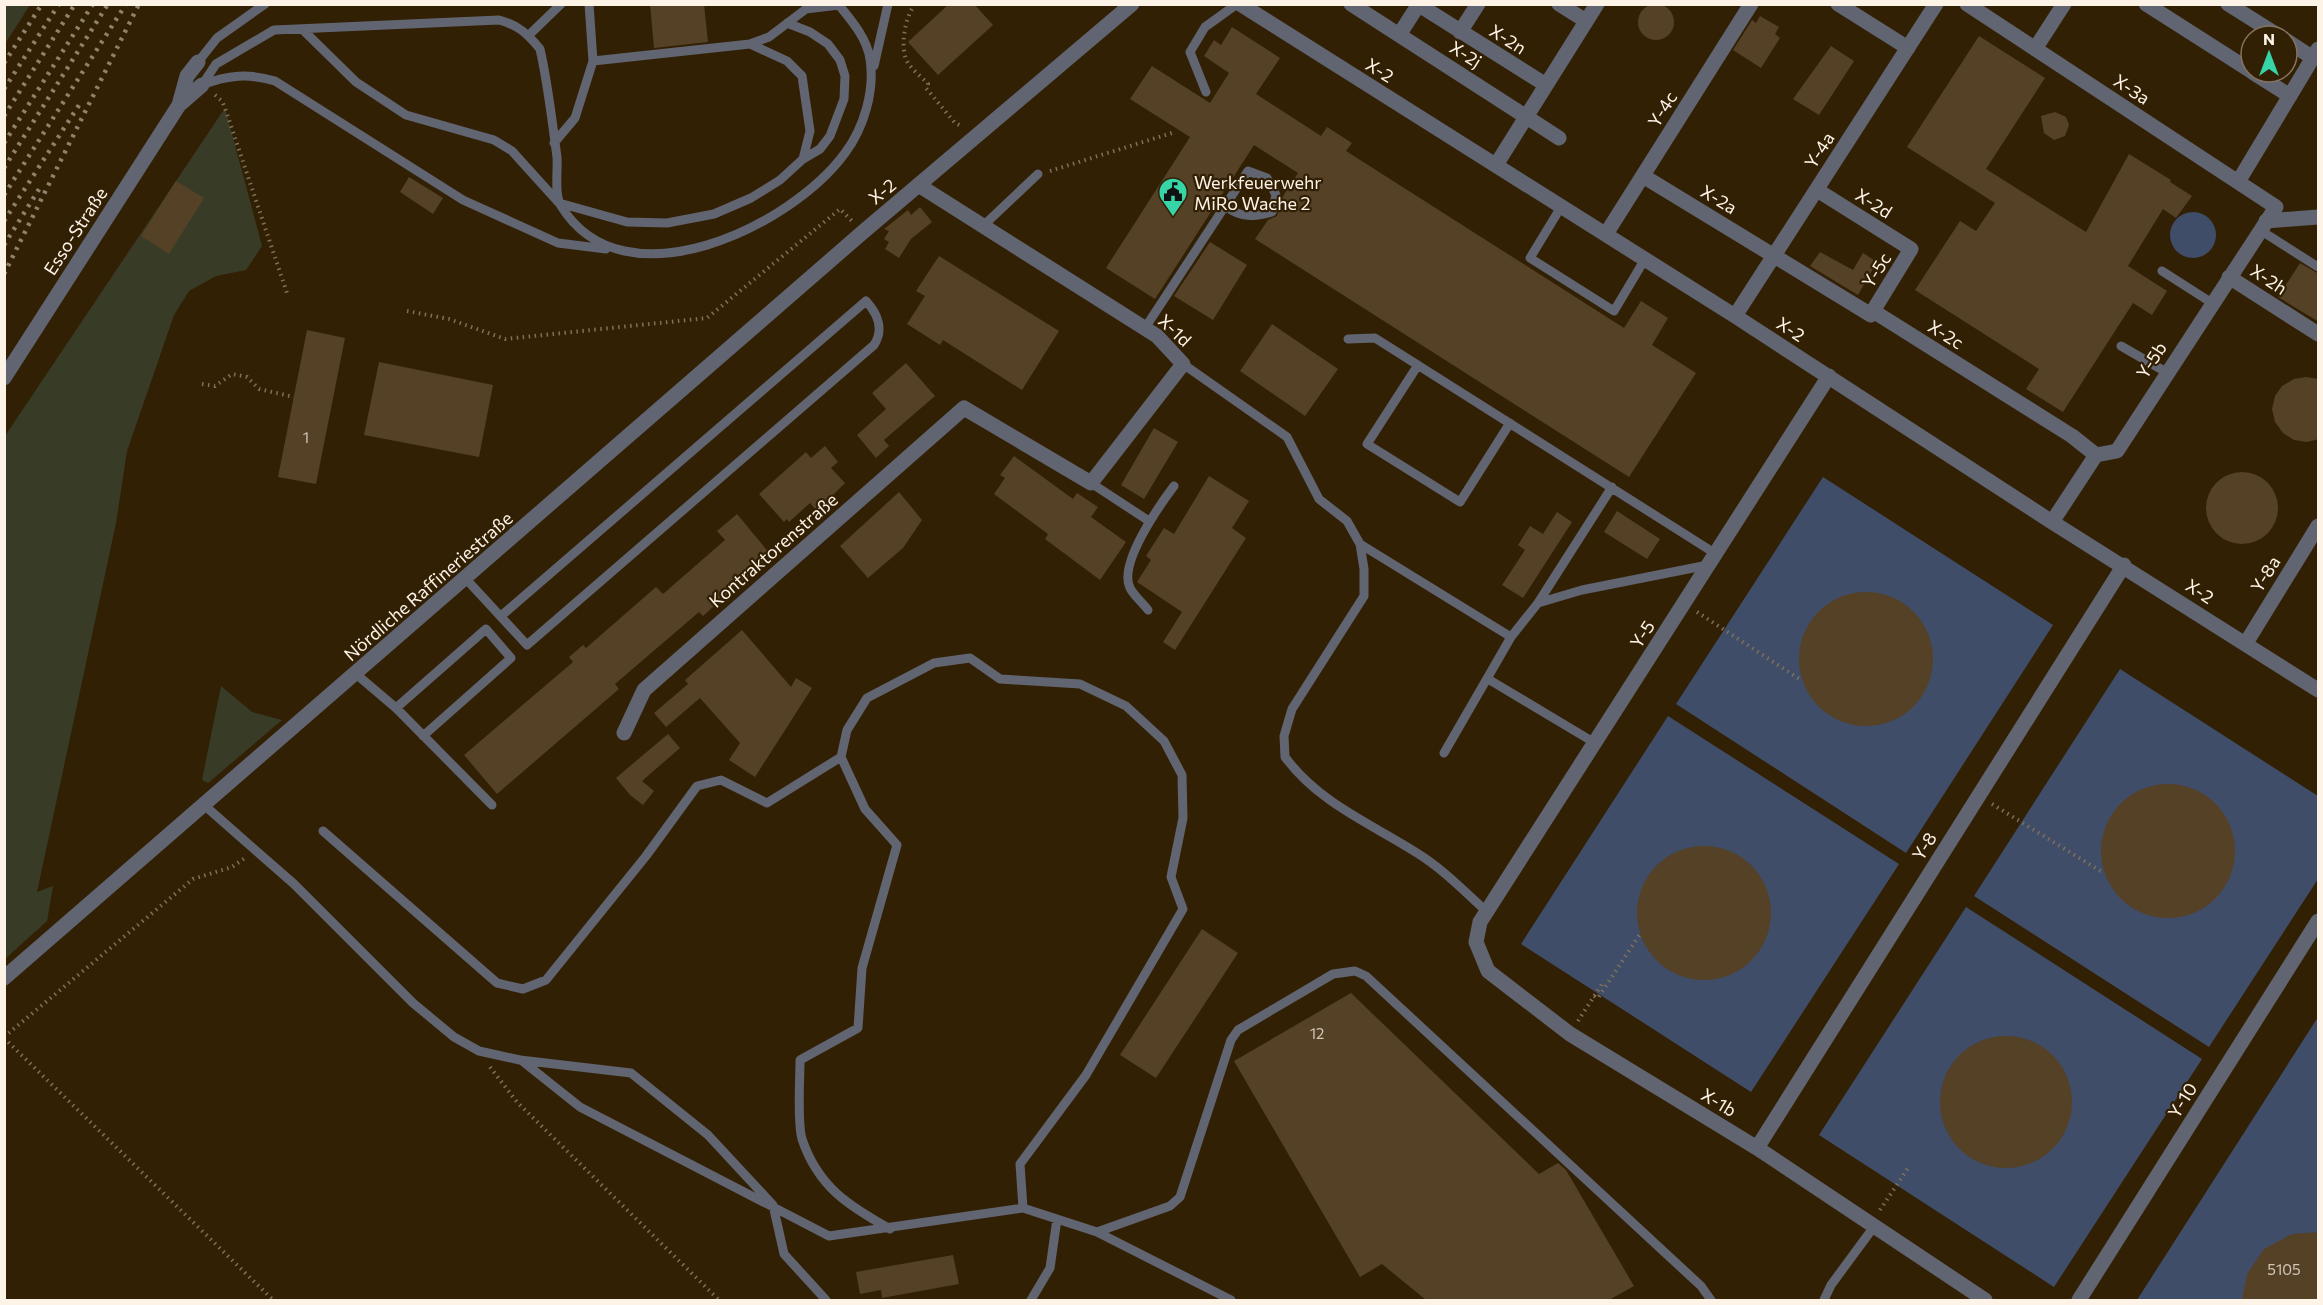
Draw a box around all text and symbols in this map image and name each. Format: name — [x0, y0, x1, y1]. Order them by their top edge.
street label: X-2n — [1486, 19, 1530, 59]
north arrow — [2239, 24, 2299, 84]
text: N — [2263, 29, 2275, 48]
street label: X-2j — [1446, 36, 1486, 72]
street label: X-2 — [1362, 53, 1398, 87]
street label: X-3a — [2110, 69, 2154, 109]
street label: Y-4c — [1643, 87, 1681, 131]
street label: Y-4a — [1799, 128, 1839, 172]
place label: Werkfeuerwehr MiRo Wache 2 — [1194, 171, 1322, 214]
street label: X-2 — [864, 173, 900, 209]
public building icon: Werkfeuerwehr MiRo Wache 2 — [1157, 176, 1189, 218]
street label: X-2a — [1697, 180, 1741, 218]
street label: Esso-Straße — [39, 183, 111, 279]
street label: X-2d — [1852, 183, 1896, 223]
street label: Y-5c — [1857, 248, 1895, 292]
street label: X-2h — [2247, 259, 2291, 299]
street label: X-1d — [1154, 309, 1196, 351]
street label: X-2 — [1773, 312, 1809, 346]
street label: X-2c — [1924, 315, 1968, 353]
street label: Y-5b — [2131, 338, 2171, 382]
house number: 1 — [303, 428, 309, 446]
street label: Kontraktorenstraße — [704, 488, 842, 612]
street label: Nördliche Raffineriestraße — [339, 507, 517, 665]
street label: Y-8a — [2245, 552, 2285, 596]
street label: X-2 — [2182, 574, 2218, 608]
street label: Y-5 — [1625, 616, 1659, 652]
street label: Y-8 — [1907, 828, 1941, 864]
house number: 12 — [1310, 1024, 1324, 1042]
street label: Y-10 — [2163, 1078, 2201, 1122]
street label: X-1b — [1697, 1083, 1741, 1121]
house number: 5105 — [2267, 1260, 2301, 1278]

